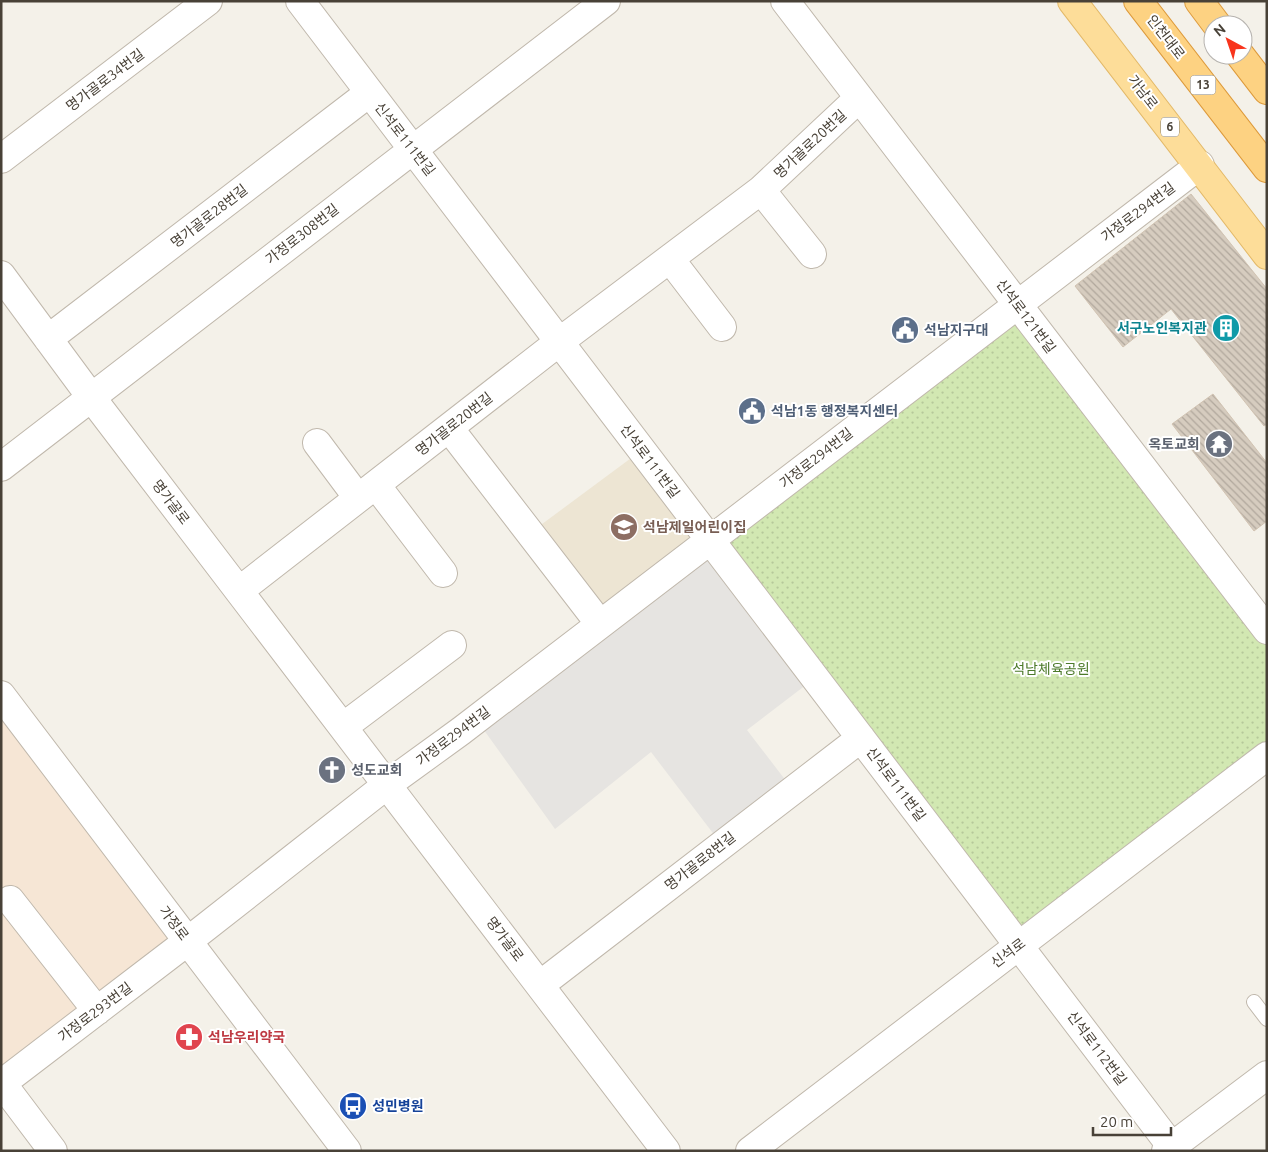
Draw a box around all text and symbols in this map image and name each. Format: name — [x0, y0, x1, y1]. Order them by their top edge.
street label: 인천대로 — [1144, 12, 1188, 62]
north arrow — [1203, 15, 1253, 65]
text: N — [1210, 21, 1229, 40]
street label: 명가골로34번길 — [63, 46, 147, 114]
street label: 가남로 — [1125, 72, 1161, 112]
road number: 13 — [1190, 76, 1216, 94]
street label: 신석로111번길 — [372, 99, 438, 179]
street label: 명가골로20번길 — [771, 106, 849, 182]
road number: 6 — [1161, 118, 1179, 136]
street label: 가정로294번길 — [1098, 179, 1178, 245]
street label: 명가골로28번길 — [167, 181, 251, 251]
street label: 가정로308번길 — [262, 201, 342, 267]
street label: 신석로121번길 — [993, 276, 1059, 356]
building icon: 서구노인복지관 — [1211, 313, 1241, 343]
public building icon: 석남지구대 — [890, 315, 920, 345]
place label: 서구노인복지관 — [1117, 320, 1207, 336]
place label: 석남지구대 — [924, 322, 988, 338]
street label: 명가골로20번길 — [412, 389, 496, 459]
public building icon: 석남1동 행정복지센터 — [737, 396, 767, 426]
place label: 석남1동 행정복지센터 — [771, 403, 898, 419]
street label: 신석로111번길 — [617, 421, 683, 501]
street label: 가정로294번길 — [776, 425, 856, 491]
temple icon: 옥토교회 — [1204, 429, 1234, 459]
place label: 옥토교회 — [1148, 436, 1200, 452]
street label: 명가골로 — [149, 477, 193, 527]
school or university icon: 석남제일어린이집 — [609, 512, 639, 542]
place label: 석남제일어린이집 — [643, 519, 746, 535]
park label: 석남체육공원 — [1012, 661, 1090, 677]
street label: 가정로294번길 — [413, 703, 493, 769]
street label: 신석로111번길 — [863, 744, 929, 824]
church icon: 성도교회 — [317, 755, 347, 785]
place label: 성도교회 — [351, 762, 403, 778]
street label: 명가골로8번길 — [662, 828, 738, 894]
street label: 가정로 — [156, 903, 192, 943]
street label: 명가골로 — [483, 914, 527, 964]
street label: 신석로 — [988, 935, 1028, 971]
street label: 가정로293번길 — [55, 979, 135, 1045]
street label: 신석로112번길 — [1064, 1008, 1130, 1088]
pharmacy icon: 석남우리약국 — [174, 1022, 204, 1052]
place label: 석남우리약국 — [208, 1029, 285, 1045]
bus stop icon: 성민병원 — [338, 1091, 368, 1121]
place label: 성민병원 — [372, 1098, 424, 1114]
scale bar — [1093, 1104, 1170, 1136]
text: 20 m — [1100, 1113, 1133, 1130]

